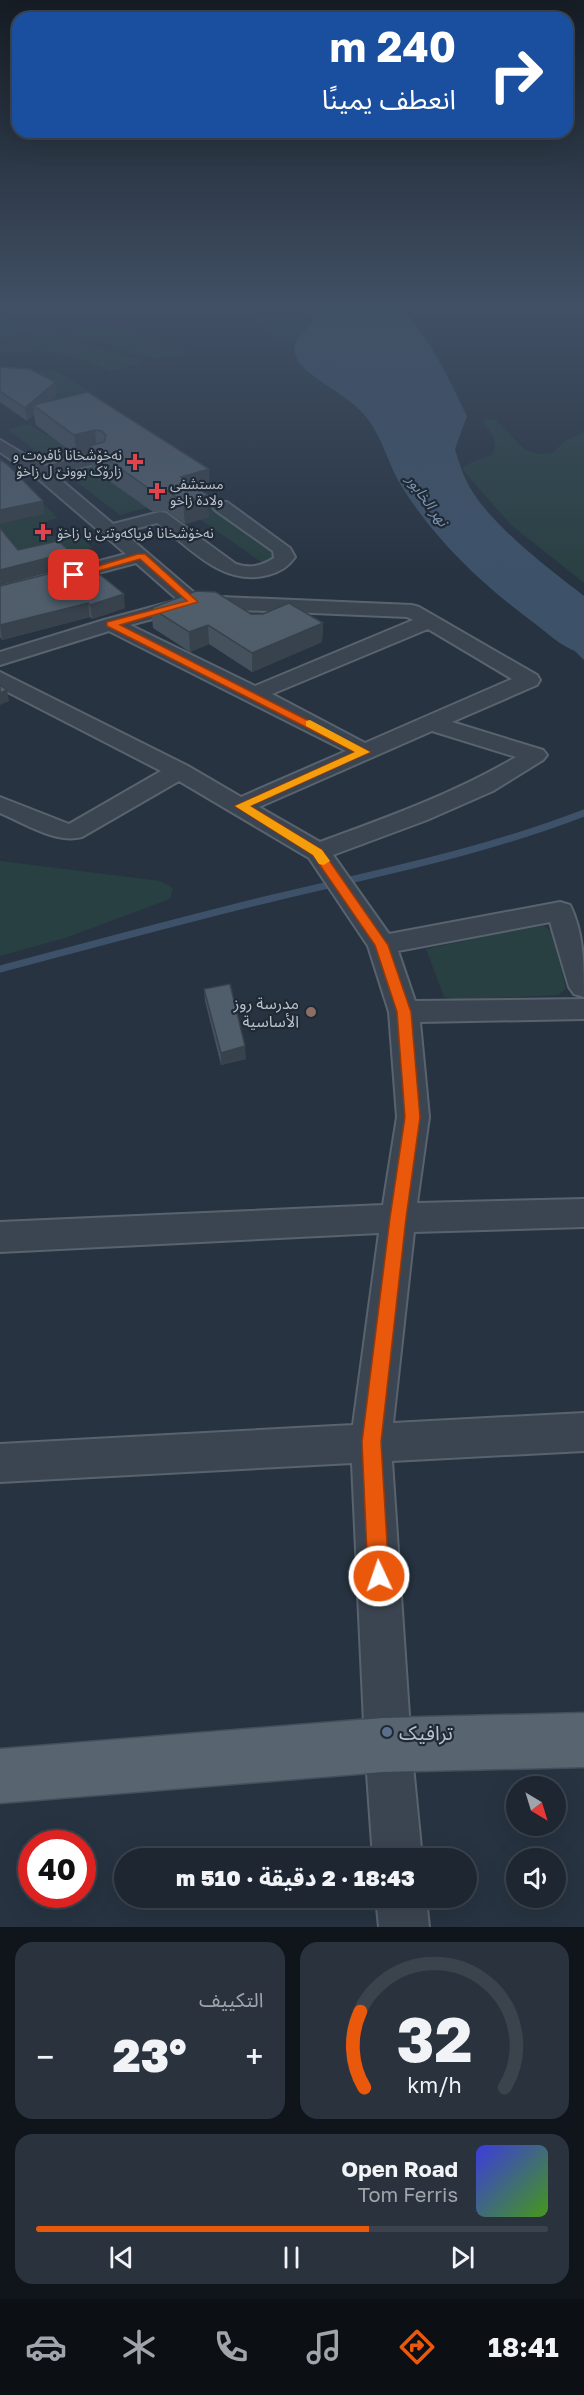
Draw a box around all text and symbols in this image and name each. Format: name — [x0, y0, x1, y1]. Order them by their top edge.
text: 240 m — [330, 21, 456, 71]
icon: right — [477, 36, 555, 114]
text: انعطف يمينًا — [322, 83, 456, 115]
place label: نەخۆشخانا ئافرەت و زارۆک بوونێ ل زاخۆ — [13, 446, 122, 480]
marker: نەخۆشخانا ئافرەت و زارۆک بوونێ ل زاخۆ — [126, 453, 144, 471]
water label: نهر الخابور — [402, 470, 454, 531]
place label: مستشفى ولادة زاخو — [170, 475, 224, 509]
marker: مستشفى ولادة زاخو — [148, 482, 166, 500]
marker: نه‌خۆشخانا فرياكه‌وتنێ يا زاخۆ — [34, 523, 52, 541]
place label: نه‌خۆشخانا فرياكه‌وتنێ يا زاخۆ — [57, 524, 214, 542]
pin — [48, 549, 99, 600]
icon: arrive — [57, 558, 90, 591]
place label: مدرسة روز الأساسية — [232, 993, 299, 1031]
marker: مدرسة روز الأساسية — [304, 1005, 318, 1019]
position arrow — [347, 1544, 411, 1608]
place label: ترافیک — [399, 1720, 453, 1745]
marker: ترافیک — [380, 1725, 394, 1739]
north arrow — [506, 1776, 566, 1836]
map controls — [506, 1776, 566, 1908]
speed limit sign: 40 — [18, 1830, 96, 1908]
button: sound — [506, 1848, 566, 1908]
text: 18:43 · 2 دقيقة · 510 m — [176, 1864, 415, 1891]
text: التكييف — [199, 1987, 264, 2011]
text: 32 — [396, 2001, 472, 2076]
text: 23° — [113, 2028, 187, 2082]
text: − — [36, 2037, 54, 2076]
text: + — [245, 2037, 264, 2076]
text: km/h — [407, 2072, 462, 2098]
text: Open Road — [341, 2155, 458, 2182]
text: Tom Ferris — [358, 2182, 458, 2206]
icon: previous — [105, 2241, 138, 2274]
icon: pause — [275, 2241, 308, 2274]
icon: next — [446, 2241, 479, 2274]
icon: car — [25, 2326, 67, 2368]
icon: climate — [118, 2326, 160, 2368]
icon: phone — [210, 2326, 252, 2368]
icon: music — [303, 2326, 345, 2368]
icon: directions — [396, 2326, 438, 2368]
text: 18:41 — [488, 2331, 559, 2363]

